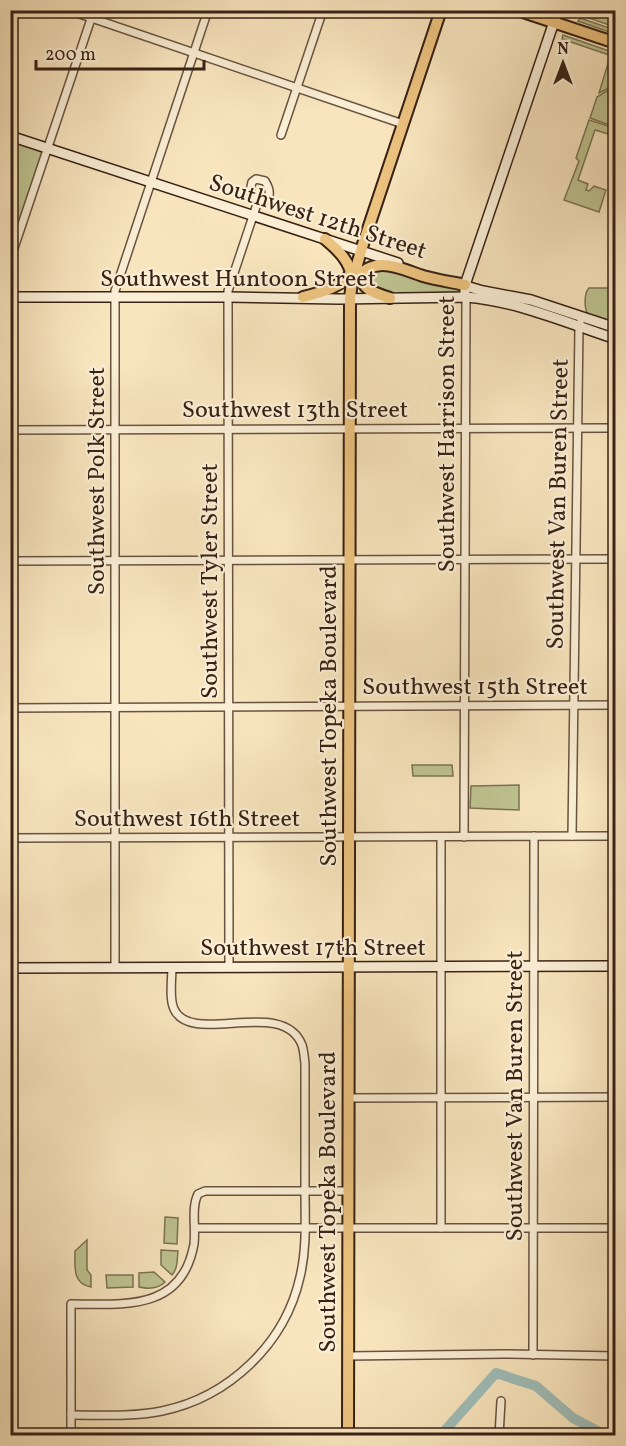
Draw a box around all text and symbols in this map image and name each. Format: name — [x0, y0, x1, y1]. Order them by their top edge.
scale bar — [36, 33, 204, 71]
north arrow — [533, 33, 593, 93]
text: N — [557, 39, 569, 61]
text: 200 m — [45, 43, 96, 68]
street label: Southwest 12th Street — [204, 167, 431, 269]
street label: Southwest Huntoon Street — [100, 263, 376, 297]
street label: Southwest Harrison Street — [431, 296, 465, 572]
street label: Southwest Van Buren Street — [539, 358, 579, 650]
street label: Southwest Polk Street — [81, 367, 115, 595]
street label: Southwest 13th Street — [182, 394, 408, 428]
street label: Southwest Tyler Street — [194, 463, 228, 699]
street label: Southwest Topeka Boulevard — [313, 565, 347, 867]
street label: Southwest 15th Street — [362, 671, 588, 705]
street label: Southwest 16th Street — [74, 803, 300, 837]
street label: Southwest 17th Street — [200, 932, 426, 966]
street label: Southwest Van Buren Street — [499, 950, 533, 1242]
street label: Southwest Topeka Boulevard — [312, 1051, 346, 1353]

